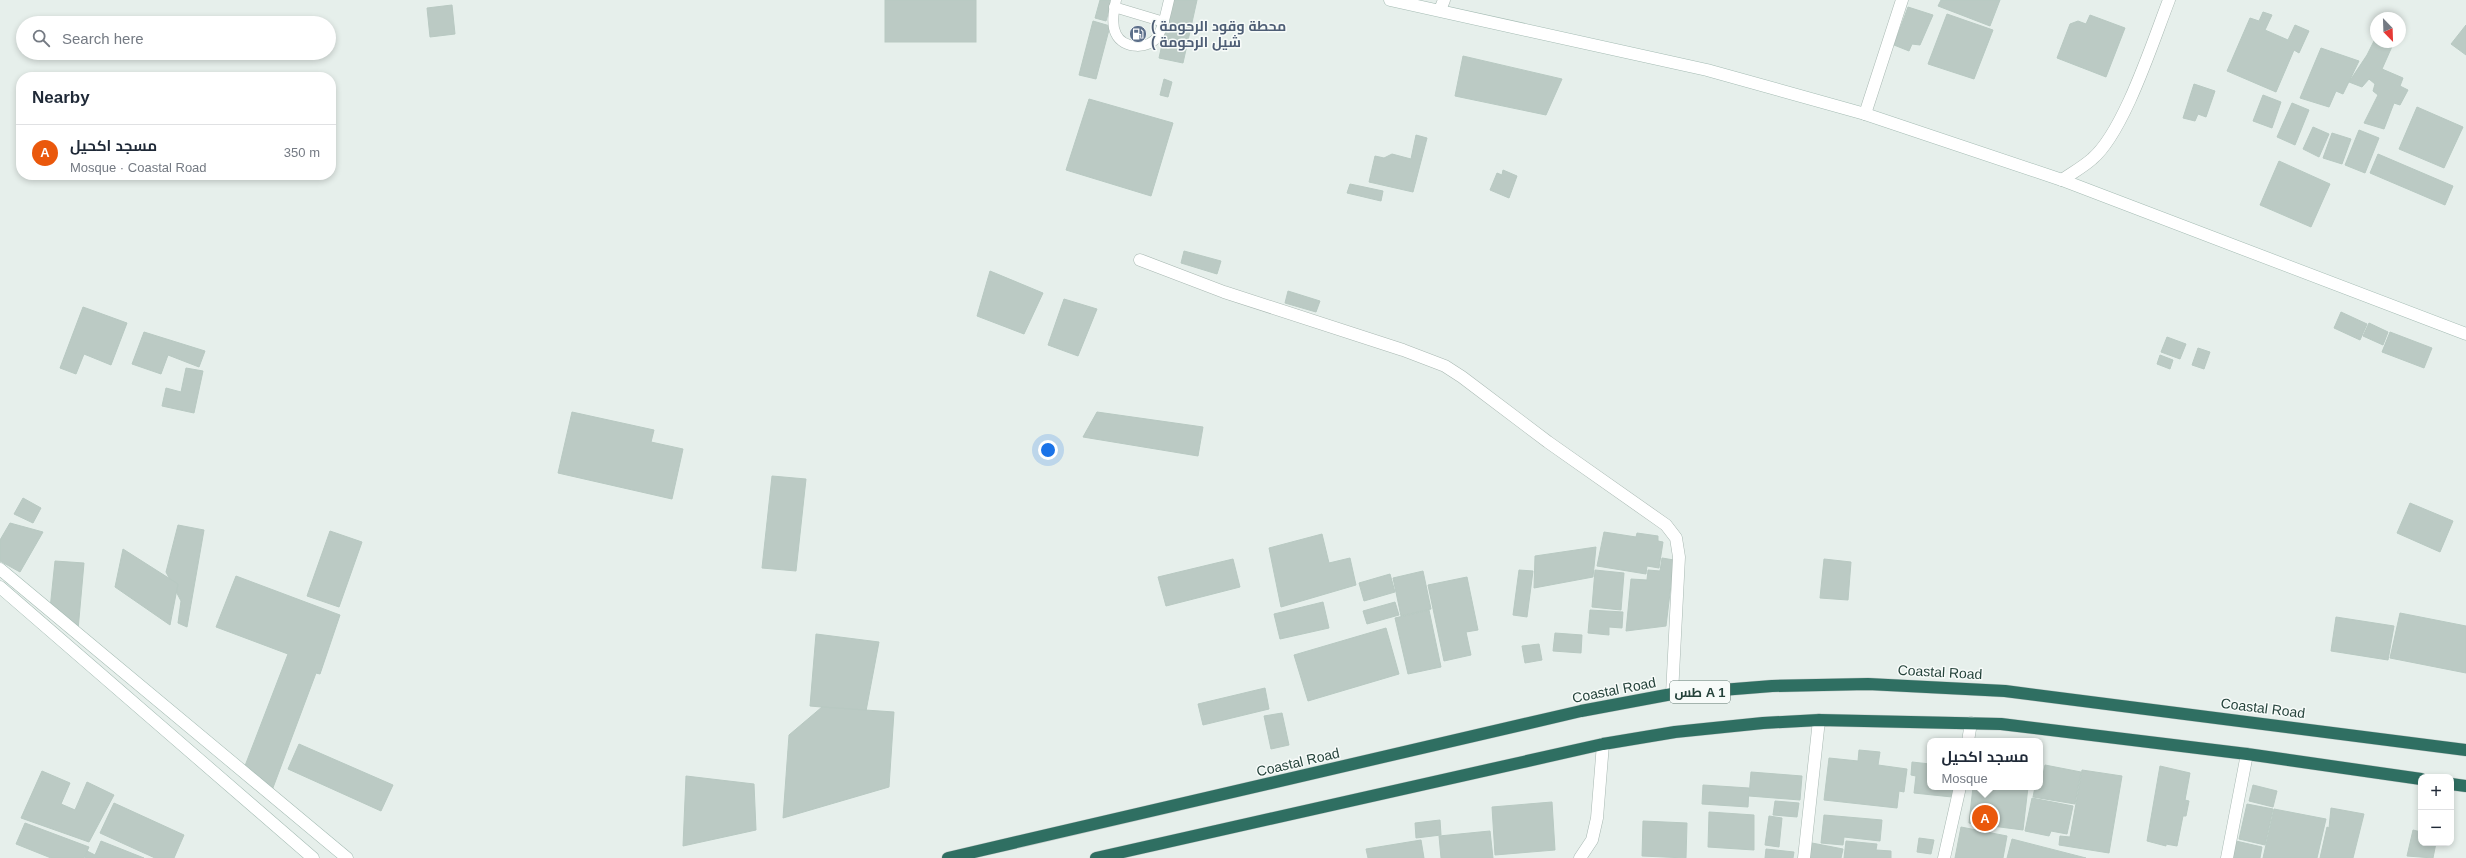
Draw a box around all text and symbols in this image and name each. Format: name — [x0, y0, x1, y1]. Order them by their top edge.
north arrow — [2370, 12, 2406, 48]
search box — [16, 16, 336, 60]
place label: ( محطة وقود الرحومة ( شيل الرحومة — [1151, 18, 1286, 51]
fuel station icon: ( محطة وقود الرحومة ( شيل الرحومة — [1128, 24, 1148, 44]
icon: search — [30, 27, 52, 49]
text: Search here — [62, 30, 144, 47]
text: Nearby — [32, 88, 90, 107]
text: مسجد اكحيل — [70, 137, 157, 154]
text: A — [40, 145, 50, 160]
text: 350 m — [284, 145, 320, 160]
text: Mosque · Coastal Road — [70, 160, 207, 175]
your location — [1038, 440, 1058, 460]
street label: Coastal Road — [1897, 662, 1983, 682]
street label: Coastal Road — [1571, 674, 1657, 706]
road number: طس A 1 — [1670, 681, 1730, 703]
street label: Coastal Road — [2220, 695, 2306, 721]
popup — [1927, 738, 2043, 790]
street label: Coastal Road — [1255, 745, 1341, 779]
text: مسجد اكحيل — [1941, 748, 2029, 765]
text: Mosque — [1941, 771, 1988, 786]
map controls — [2418, 774, 2454, 846]
button: + — [2418, 774, 2454, 810]
pin: A — [1972, 803, 1998, 833]
button: − — [2418, 810, 2454, 846]

